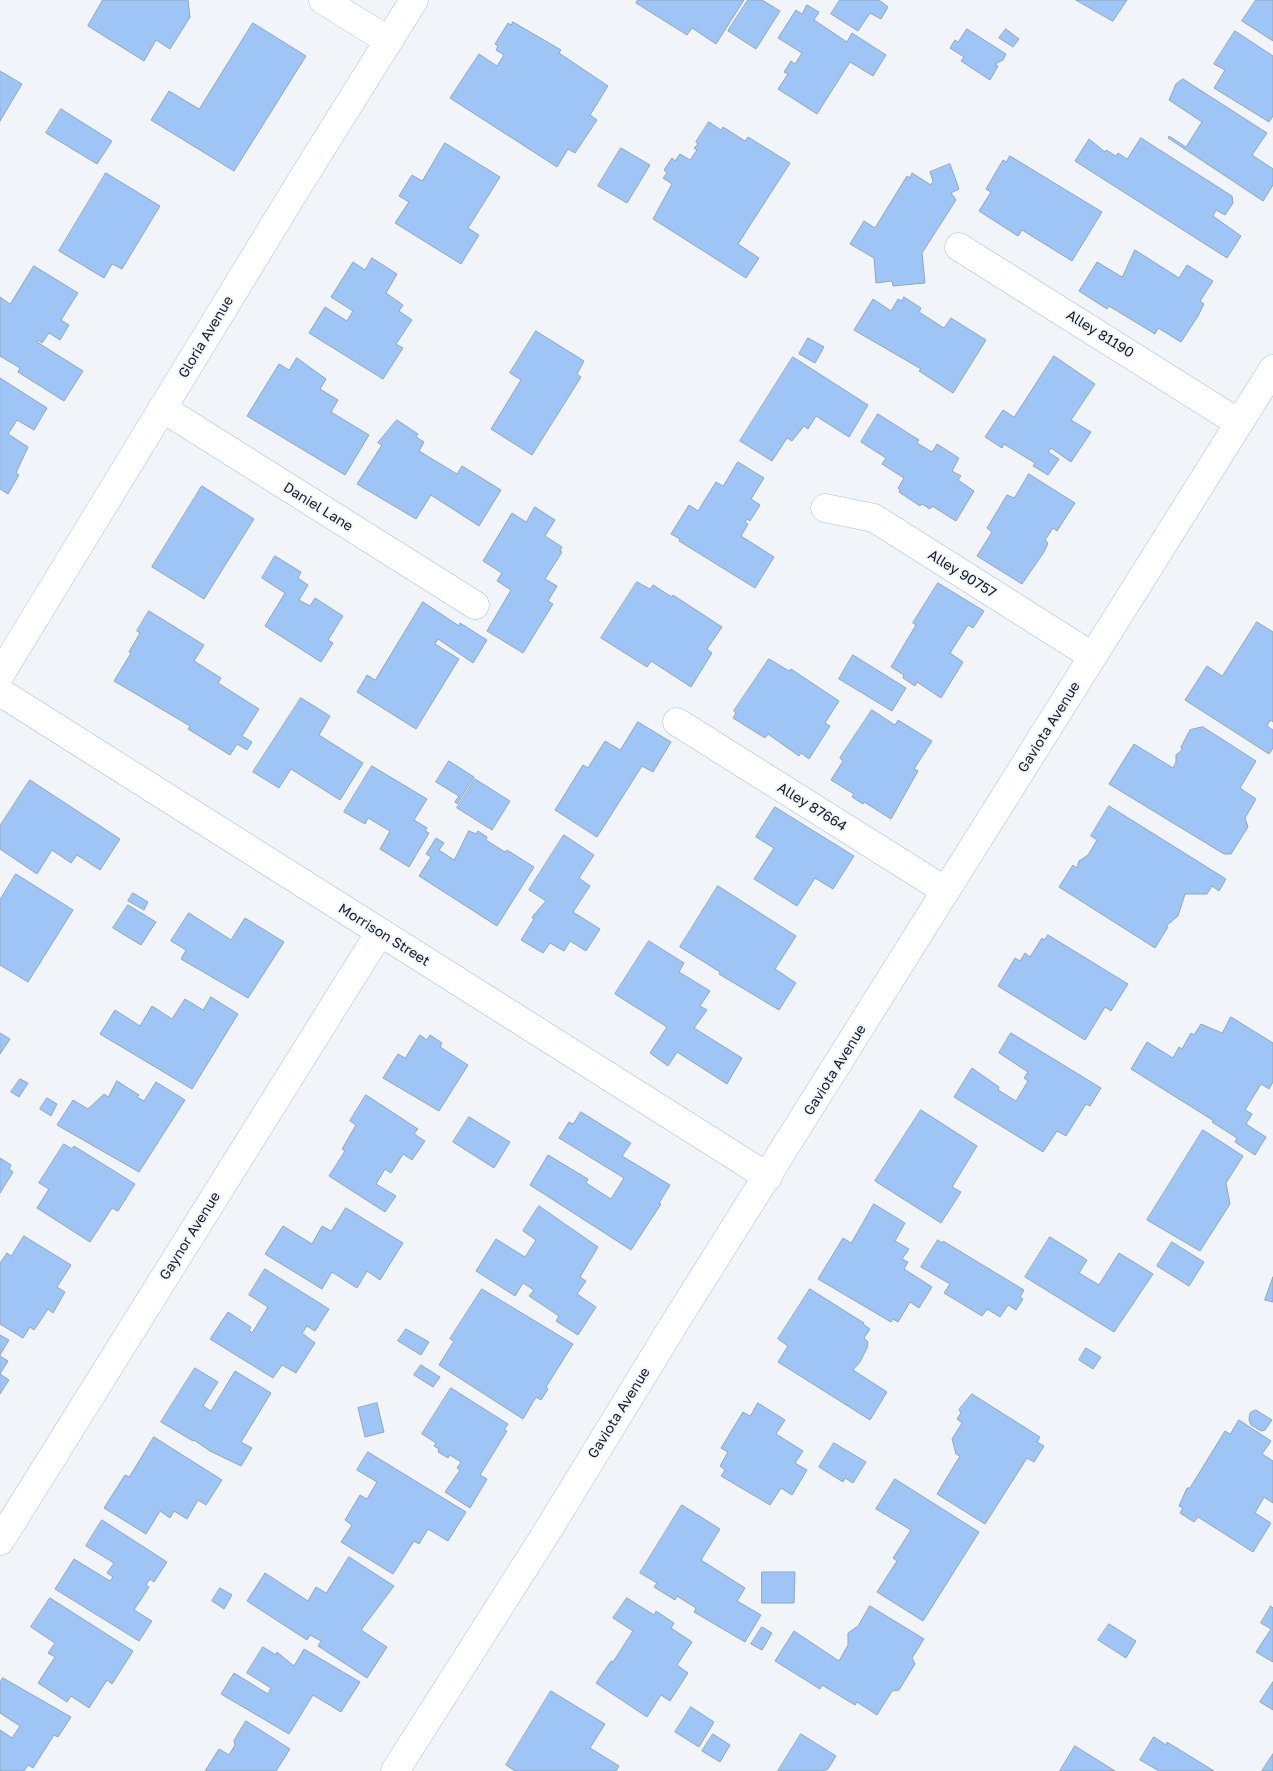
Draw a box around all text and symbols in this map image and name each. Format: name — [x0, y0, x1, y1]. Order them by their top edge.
street label: Gloria Avenue — [175, 293, 237, 381]
street label: Alley 81190 — [1063, 307, 1137, 361]
street label: Daniel Lane — [280, 479, 356, 535]
street label: Alley 90757 — [925, 546, 999, 602]
street label: Gaviota Avenue — [1014, 678, 1084, 776]
street label: Alley 87664 — [774, 779, 850, 835]
street label: Morrison Street — [335, 900, 433, 970]
street label: Gaviota Avenue — [800, 1021, 870, 1119]
street label: Gaynor Avenue — [156, 1189, 224, 1283]
street label: Gaviota Avenue — [584, 1364, 654, 1462]

